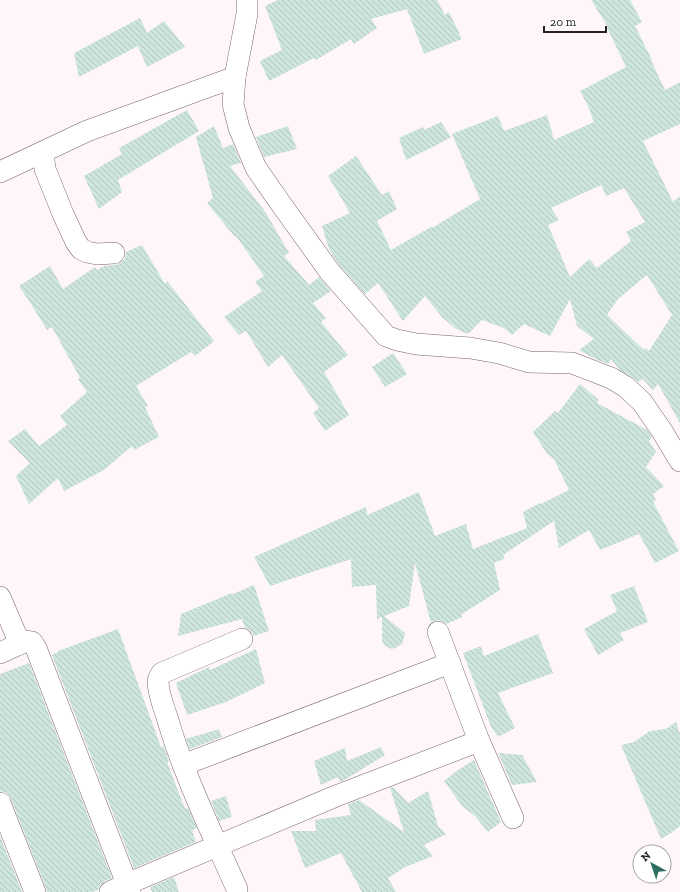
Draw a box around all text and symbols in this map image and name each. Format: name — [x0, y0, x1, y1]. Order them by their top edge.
scale bar — [544, 8, 606, 34]
text: 20 m — [550, 15, 577, 29]
north arrow — [632, 844, 672, 884]
text: N — [639, 849, 654, 864]

